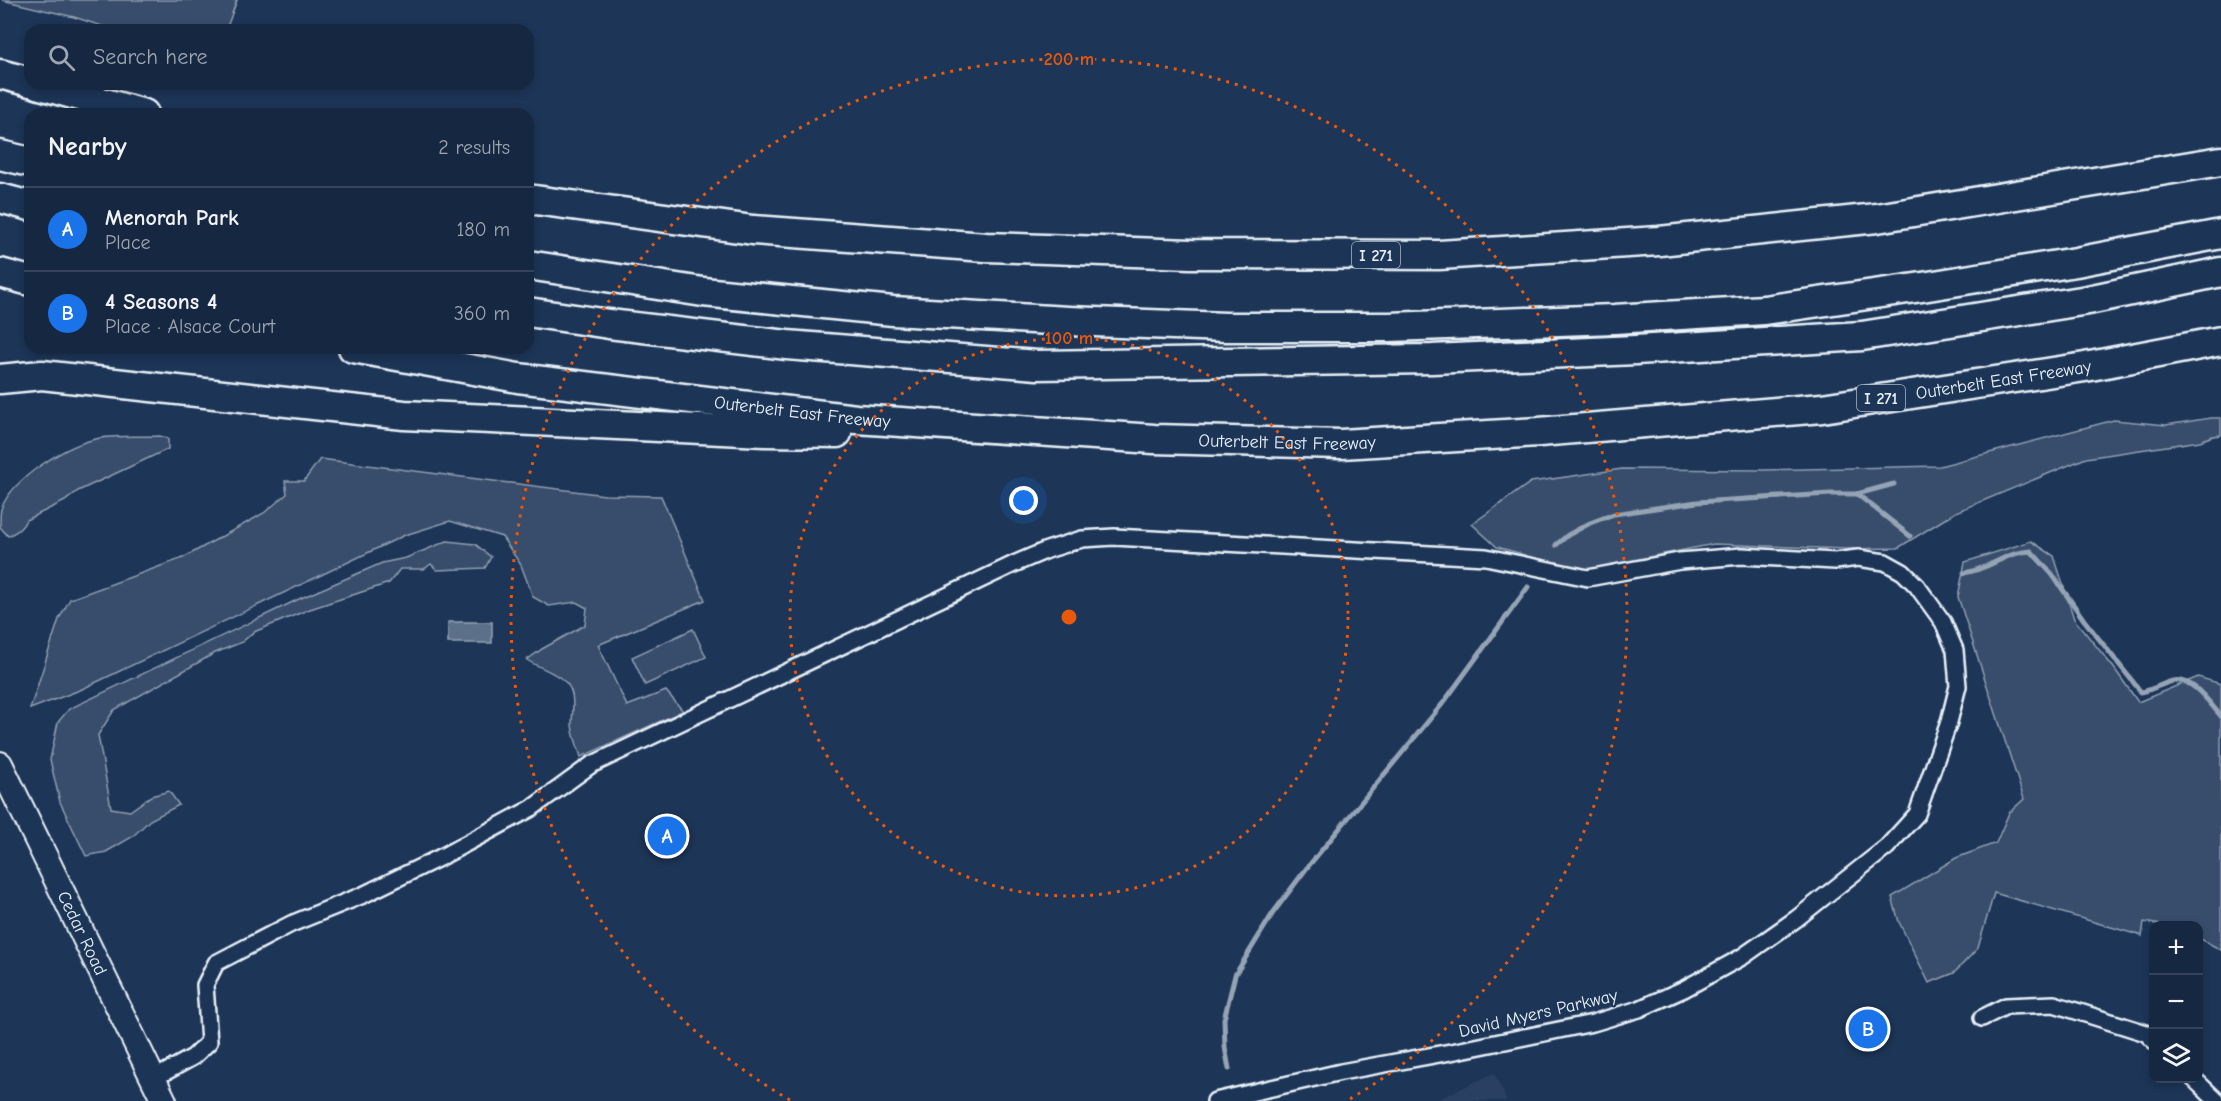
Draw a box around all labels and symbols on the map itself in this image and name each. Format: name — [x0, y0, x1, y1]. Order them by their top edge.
text: 200 m — [1044, 49, 1094, 70]
road number: I 271 — [1352, 242, 1400, 268]
text: 100 m — [1045, 328, 1093, 349]
street label: Outerbelt East Freeway — [1914, 356, 2094, 404]
road number: I 271 — [1857, 385, 1905, 411]
street label: Outerbelt East Freeway — [713, 392, 892, 432]
street label: Outerbelt East Freeway — [1198, 430, 1377, 455]
your location — [1009, 486, 1038, 515]
centre of rings — [1059, 607, 1079, 627]
pin: A — [648, 814, 686, 858]
street label: Cedar Road — [52, 888, 111, 979]
street label: David Myers Parkway — [1457, 985, 1621, 1042]
pin: B — [1848, 1006, 1888, 1052]

